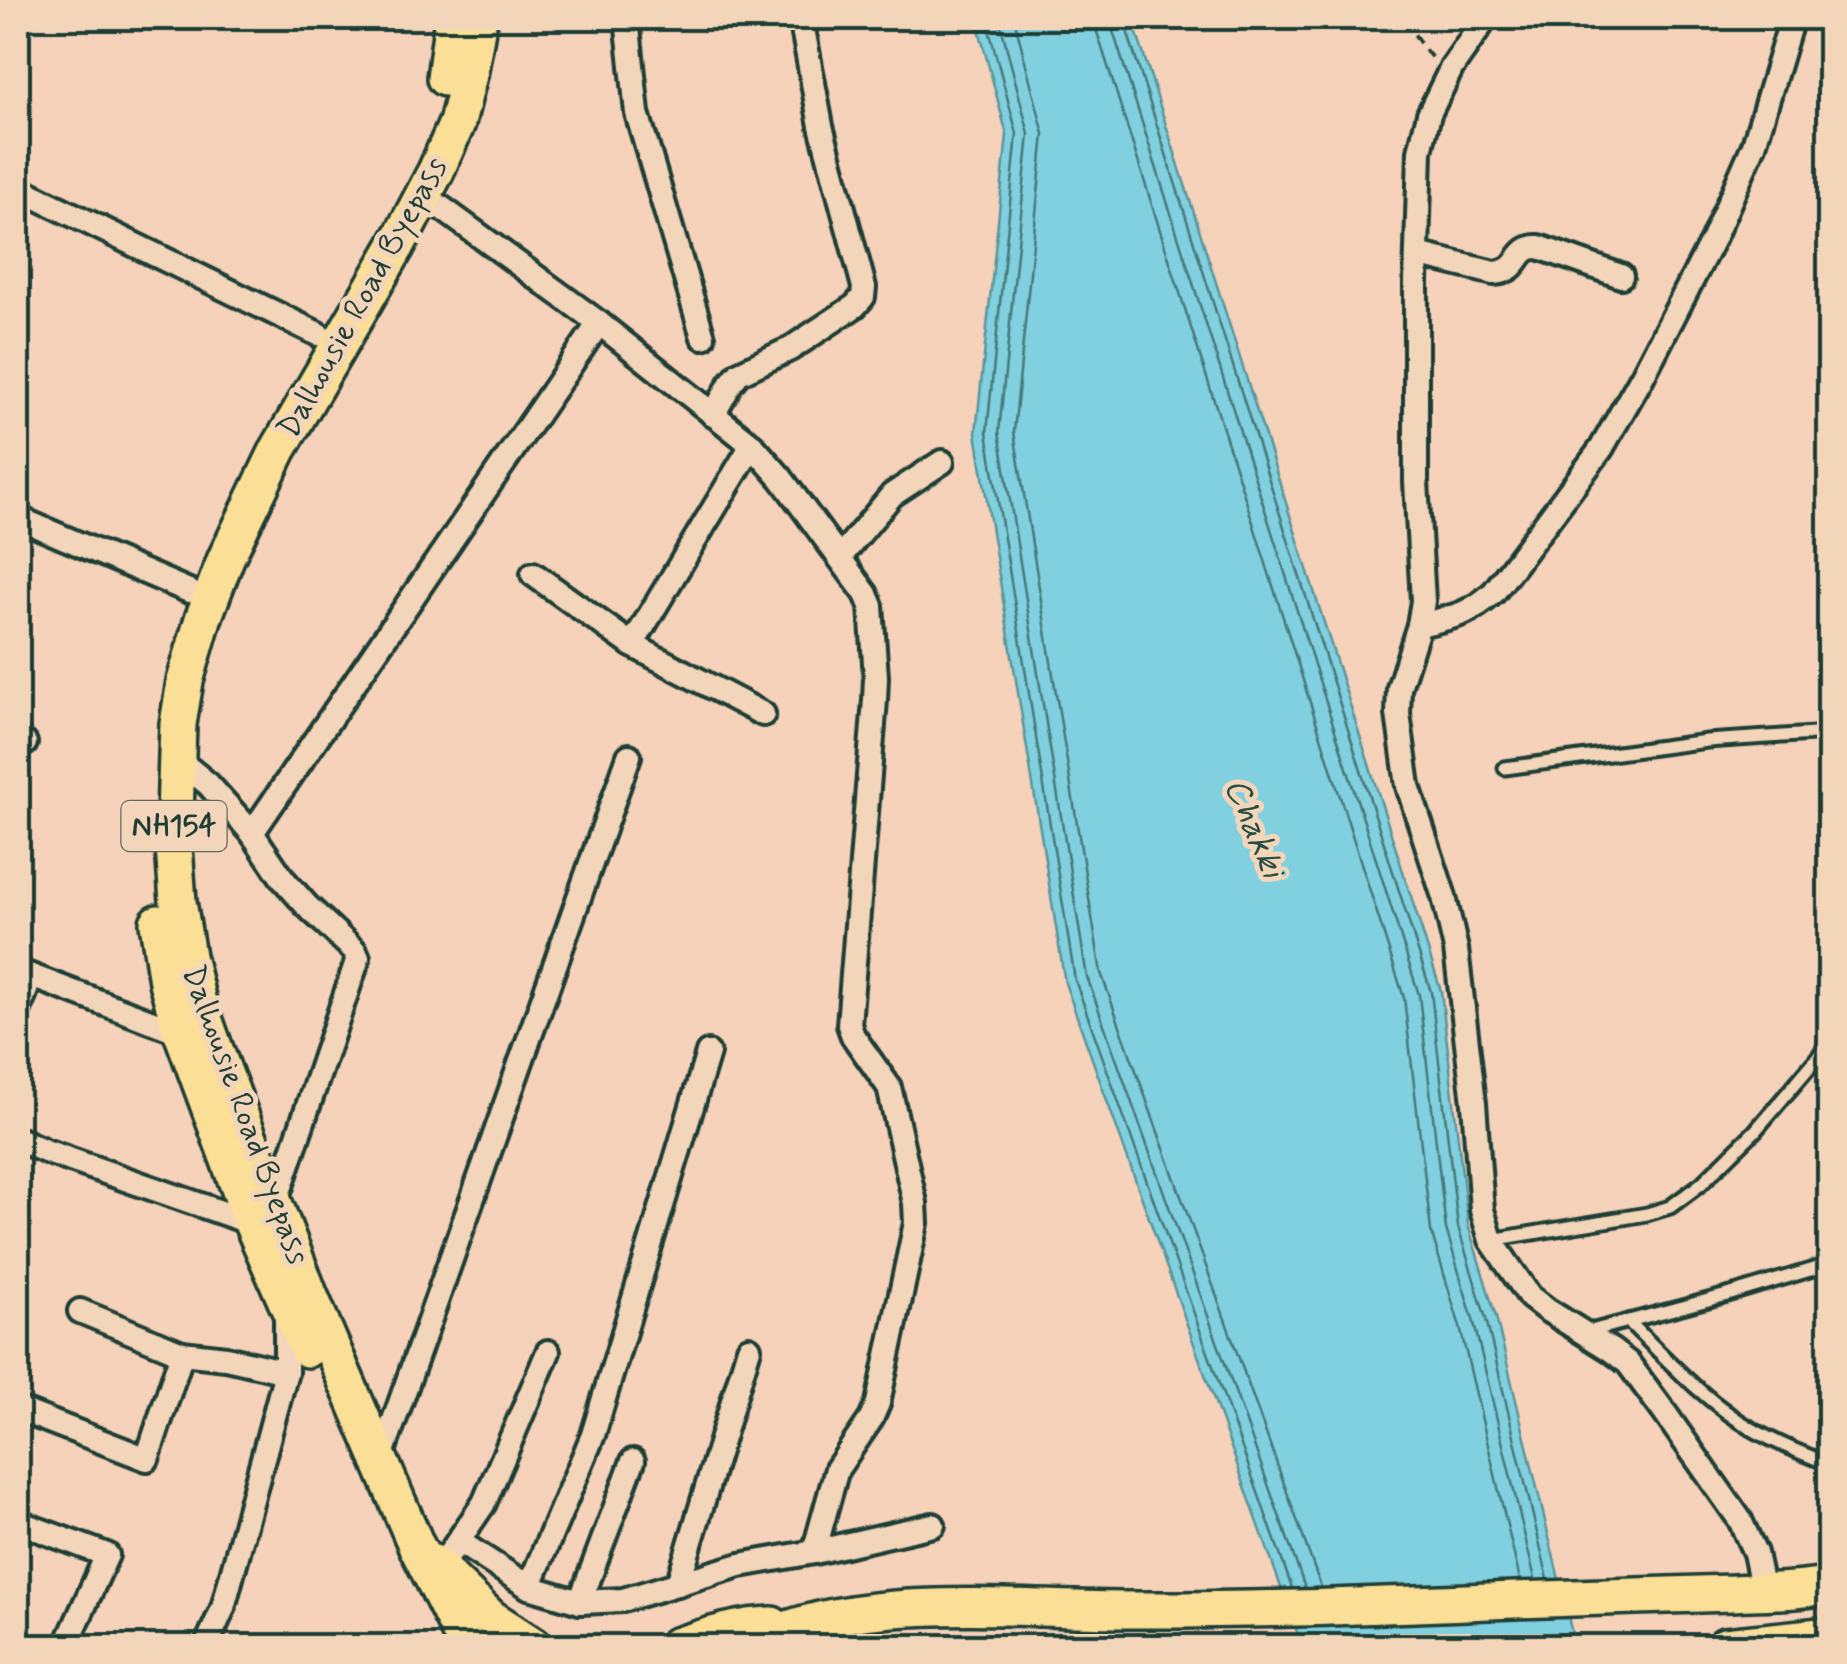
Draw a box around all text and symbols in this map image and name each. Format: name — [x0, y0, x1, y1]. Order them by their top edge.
street label: Dalhousie Road Byepass — [268, 150, 458, 446]
water label: Chakki — [1212, 771, 1297, 888]
road number: NH154 — [121, 801, 226, 851]
street label: Dalhousie Road Byepass — [171, 960, 319, 1270]

